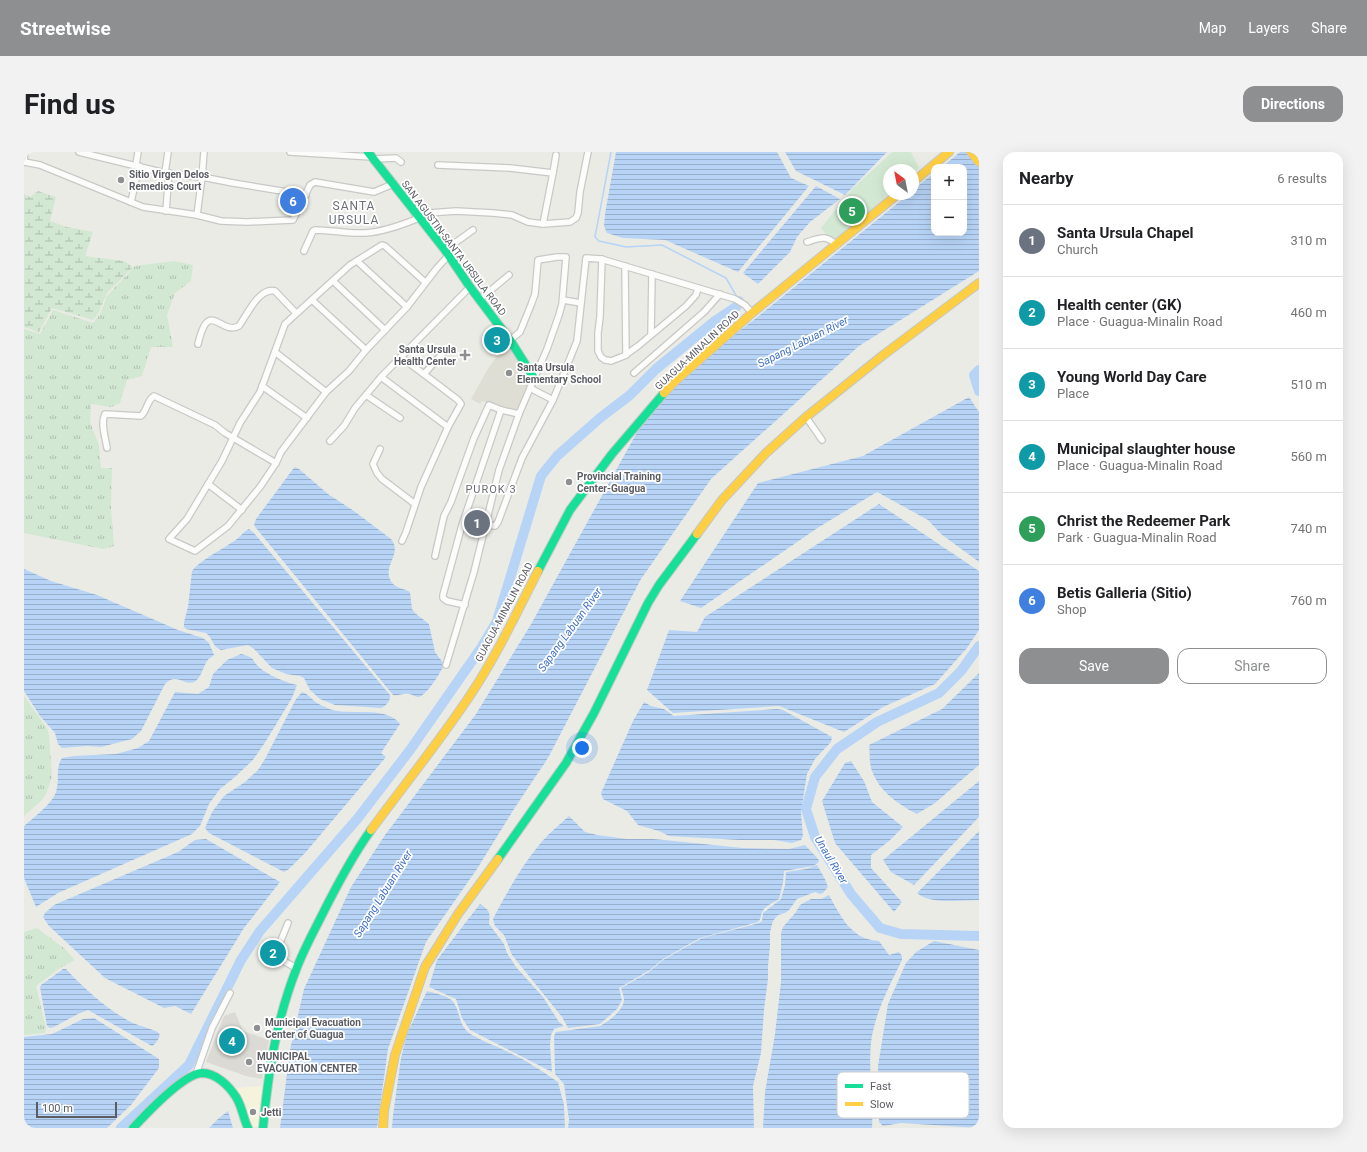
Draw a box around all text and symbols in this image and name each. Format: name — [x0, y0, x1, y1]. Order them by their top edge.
text: Streetwise — [20, 17, 111, 40]
text: Map — [1199, 20, 1226, 36]
text: Layers — [1248, 20, 1289, 36]
text: Share — [1311, 20, 1347, 36]
button: Directions — [1243, 86, 1343, 122]
text: Find us — [24, 88, 115, 121]
north arrow — [883, 164, 919, 200]
map controls — [931, 164, 967, 236]
button: + — [931, 164, 967, 200]
text: Nearby — [1019, 168, 1074, 188]
place label: Sitio Virgen Delos Remedios Court — [129, 169, 209, 192]
text: 6 results — [1277, 171, 1327, 186]
marker: Sitio Virgen Delos Remedios Court — [116, 175, 126, 185]
street label: SAN AGUSTIN-SANTA URSULA ROAD — [400, 178, 508, 318]
pin: 6 — [280, 186, 306, 216]
pin: 5 — [839, 196, 865, 226]
district label: SANTA URSULA — [329, 199, 379, 227]
button: − — [931, 200, 967, 236]
text: Santa Ursula Chapel — [1057, 224, 1193, 242]
text: 1 — [1028, 233, 1036, 248]
text: 310 m — [1290, 233, 1327, 248]
text: Church — [1057, 242, 1098, 257]
text: Health center (GK) — [1057, 296, 1182, 314]
text: 2 — [1028, 305, 1036, 320]
text: 460 m — [1290, 305, 1327, 320]
street label: GUAGUA-MINALIN ROAD — [653, 308, 741, 392]
water label: Sapang Labuan River — [756, 313, 851, 370]
text: Place · Guagua-Minalin Road — [1057, 314, 1223, 329]
pin: 3 — [484, 325, 510, 355]
place label: Santa Ursula Health Center — [394, 344, 457, 367]
marker: Santa Ursula Health Center — [459, 349, 471, 361]
place label: Santa Ursula Elementary School — [517, 362, 602, 385]
marker: Santa Ursula Elementary School — [504, 368, 514, 378]
text: Young World Day Care — [1057, 368, 1207, 386]
text: 3 — [1028, 377, 1036, 392]
text: 510 m — [1290, 377, 1327, 392]
text: Place — [1057, 386, 1089, 401]
text: Municipal slaughter house — [1057, 440, 1235, 458]
text: 4 — [1028, 449, 1036, 464]
text: 560 m — [1290, 449, 1327, 464]
text: Place · Guagua-Minalin Road — [1057, 458, 1223, 473]
place label: Provincial Training Center-Guagua — [577, 471, 661, 494]
marker: Provincial Training Center-Guagua — [564, 477, 574, 487]
district label: PUROK 3 — [465, 483, 517, 496]
pin: 1 — [464, 508, 490, 538]
text: Christ the Redeemer Park — [1057, 512, 1230, 530]
text: 5 — [1028, 521, 1036, 536]
text: 740 m — [1290, 521, 1327, 536]
text: Park · Guagua-Minalin Road — [1057, 530, 1217, 545]
street label: GUAGUA-MINALIN ROAD — [473, 560, 535, 664]
text: Betis Galleria (Sitio) — [1057, 584, 1192, 602]
water label: Sapang Labuan River — [535, 585, 605, 674]
text: 6 — [1028, 593, 1036, 608]
text: 760 m — [1290, 593, 1327, 608]
text: Shop — [1057, 602, 1087, 617]
button: Save — [1019, 648, 1169, 684]
button: Share — [1177, 648, 1327, 684]
your location — [572, 738, 592, 758]
water label: Unaul River — [812, 834, 850, 887]
water label: Sapang Labuan River — [351, 848, 415, 940]
pin: 2 — [260, 938, 286, 968]
place label: Municipal Evacuation Center of Guagua — [265, 1017, 361, 1040]
marker: Municipal Evacuation Center of Guagua — [252, 1023, 262, 1033]
pin: 4 — [219, 1026, 245, 1056]
place label: MUNICIPAL EVACUATION CENTER — [257, 1051, 358, 1074]
marker: MUNICIPAL EVACUATION CENTER — [244, 1057, 254, 1067]
legend — [837, 1072, 969, 1118]
text: Fast — [870, 1080, 892, 1093]
text: Slow — [870, 1098, 894, 1111]
scale bar — [36, 1100, 117, 1119]
text: 100 m — [42, 1102, 73, 1115]
marker: Jetti — [248, 1107, 258, 1117]
place label: Jetti — [261, 1107, 282, 1118]

